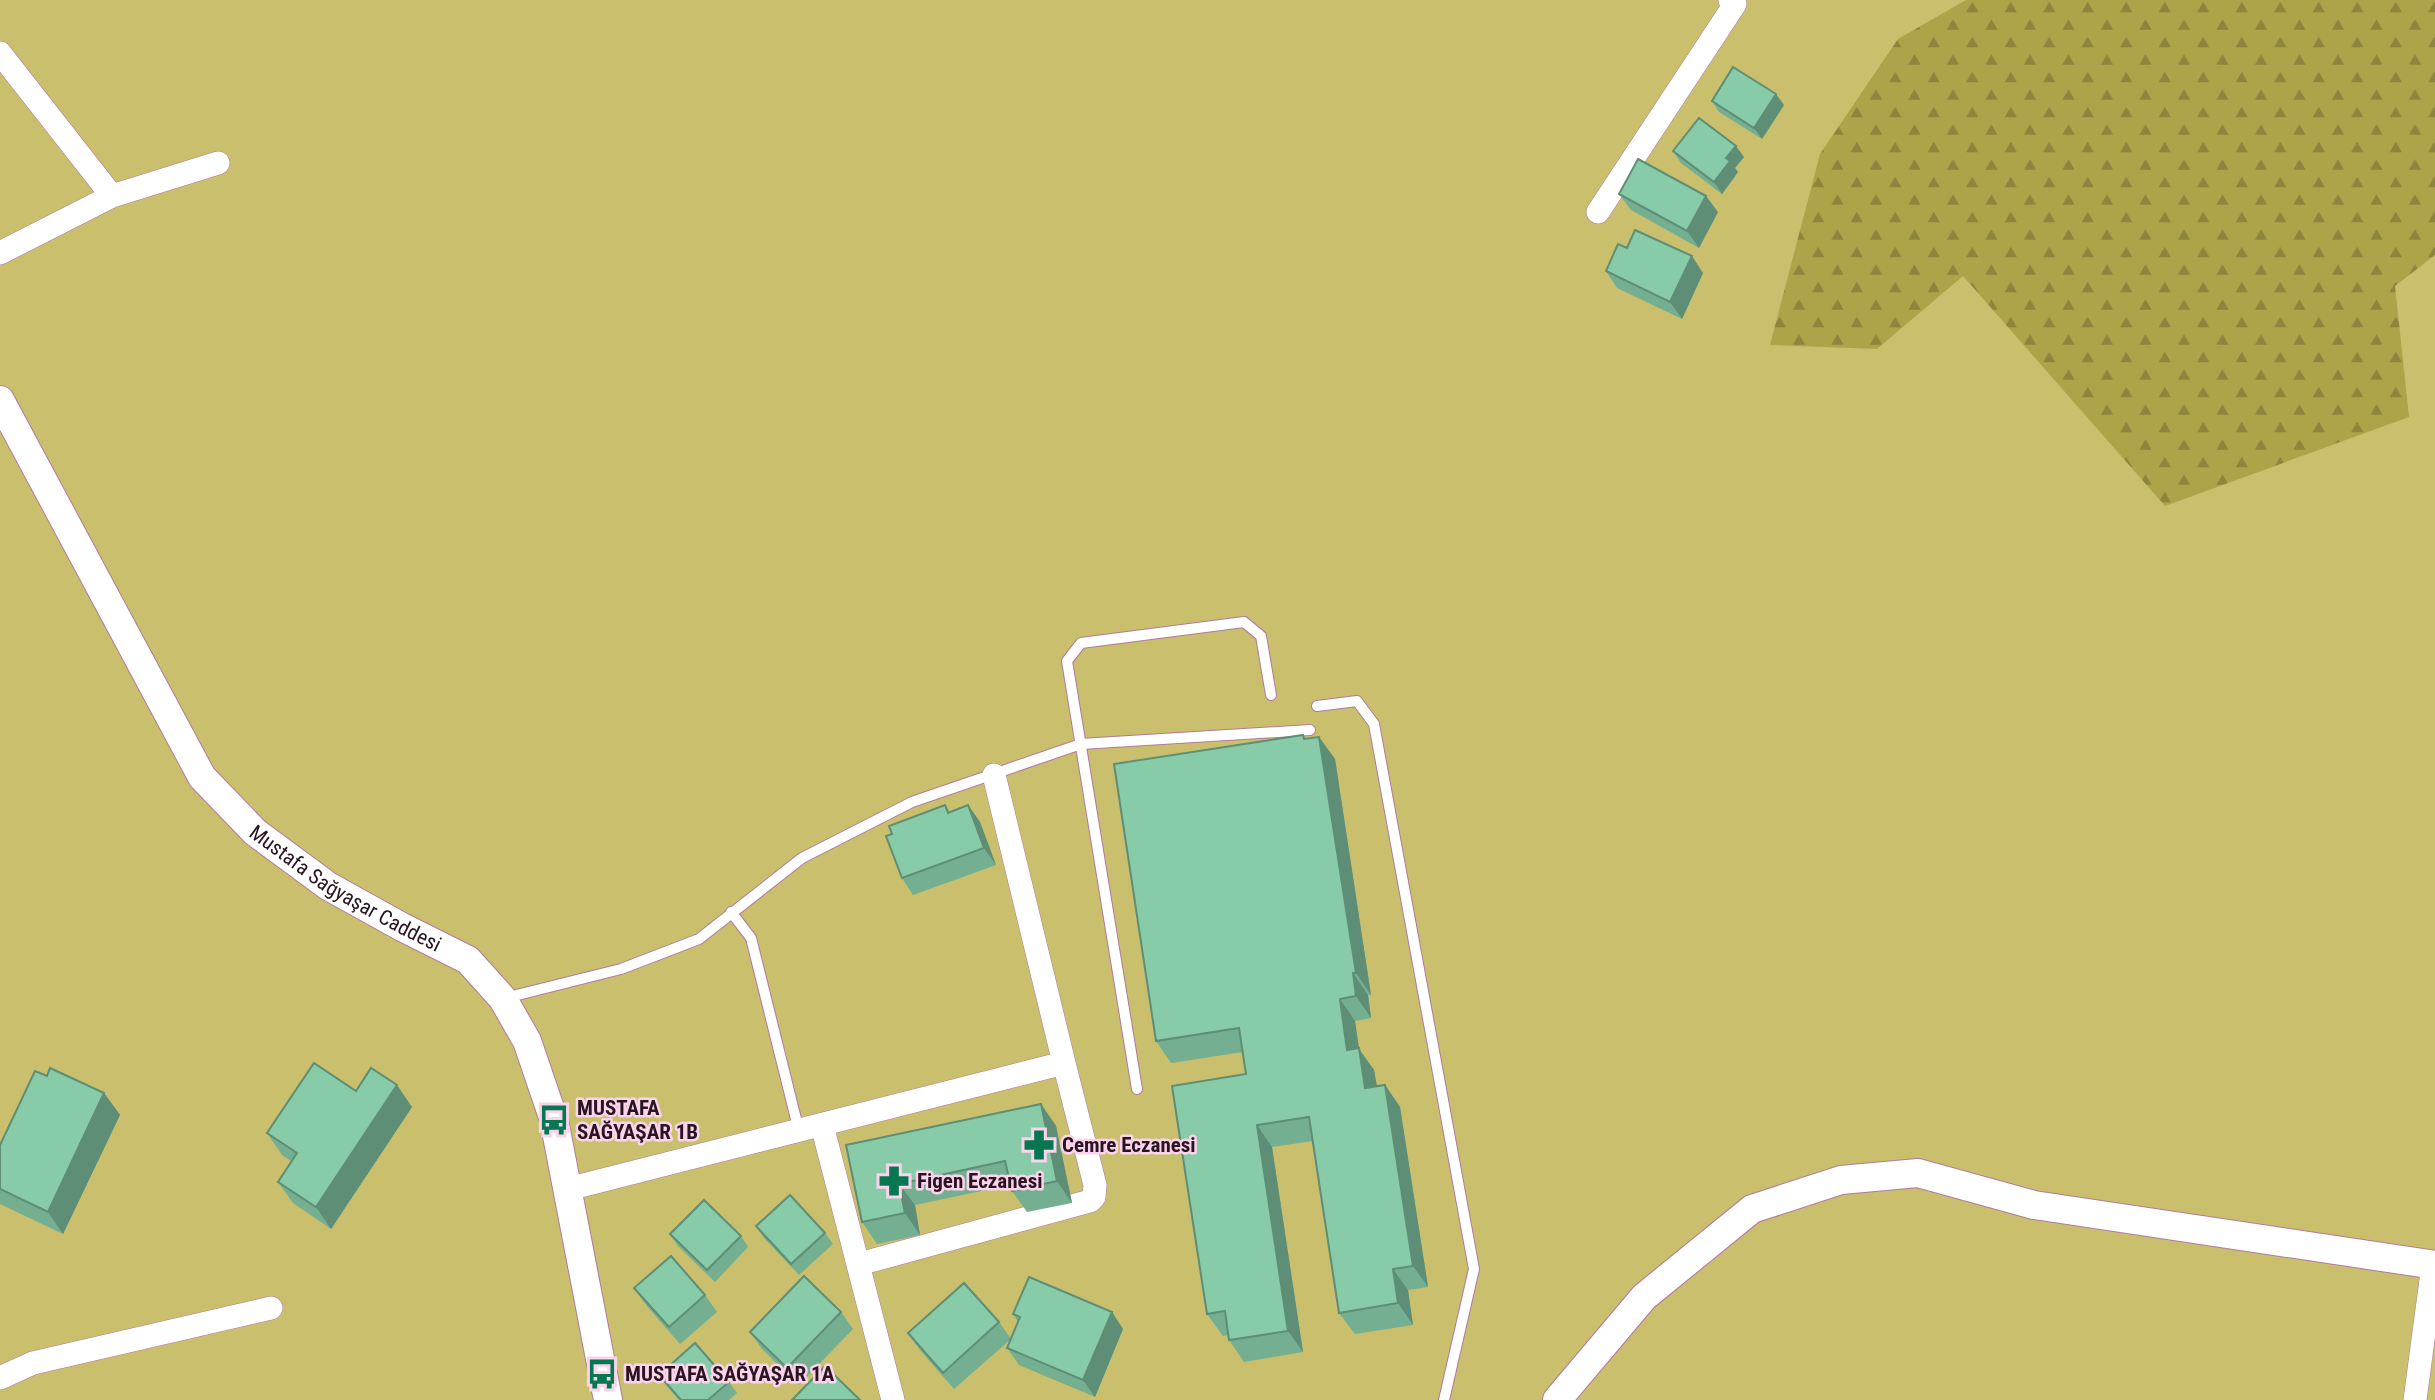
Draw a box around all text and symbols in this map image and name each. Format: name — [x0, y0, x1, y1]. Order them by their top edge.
street label: Mustafa Sağyaşar Caddesi — [245, 820, 445, 957]
place label: MUSTAFA SAĞYAŞAR 1B — [577, 1096, 698, 1144]
bus stop icon: MUSTAFA SAĞYAŞAR 1B — [537, 1103, 571, 1137]
pharmacy icon: Cemre Eczanesi — [1022, 1128, 1056, 1162]
place label: Cemre Eczanesi — [1062, 1133, 1196, 1157]
pharmacy icon: Figen Eczanesi — [877, 1164, 911, 1198]
place label: Figen Eczanesi — [917, 1169, 1042, 1193]
bus stop icon: MUSTAFA SAĞYAŞAR 1A — [585, 1357, 619, 1391]
place label: MUSTAFA SAĞYAŞAR 1A — [625, 1362, 835, 1386]

